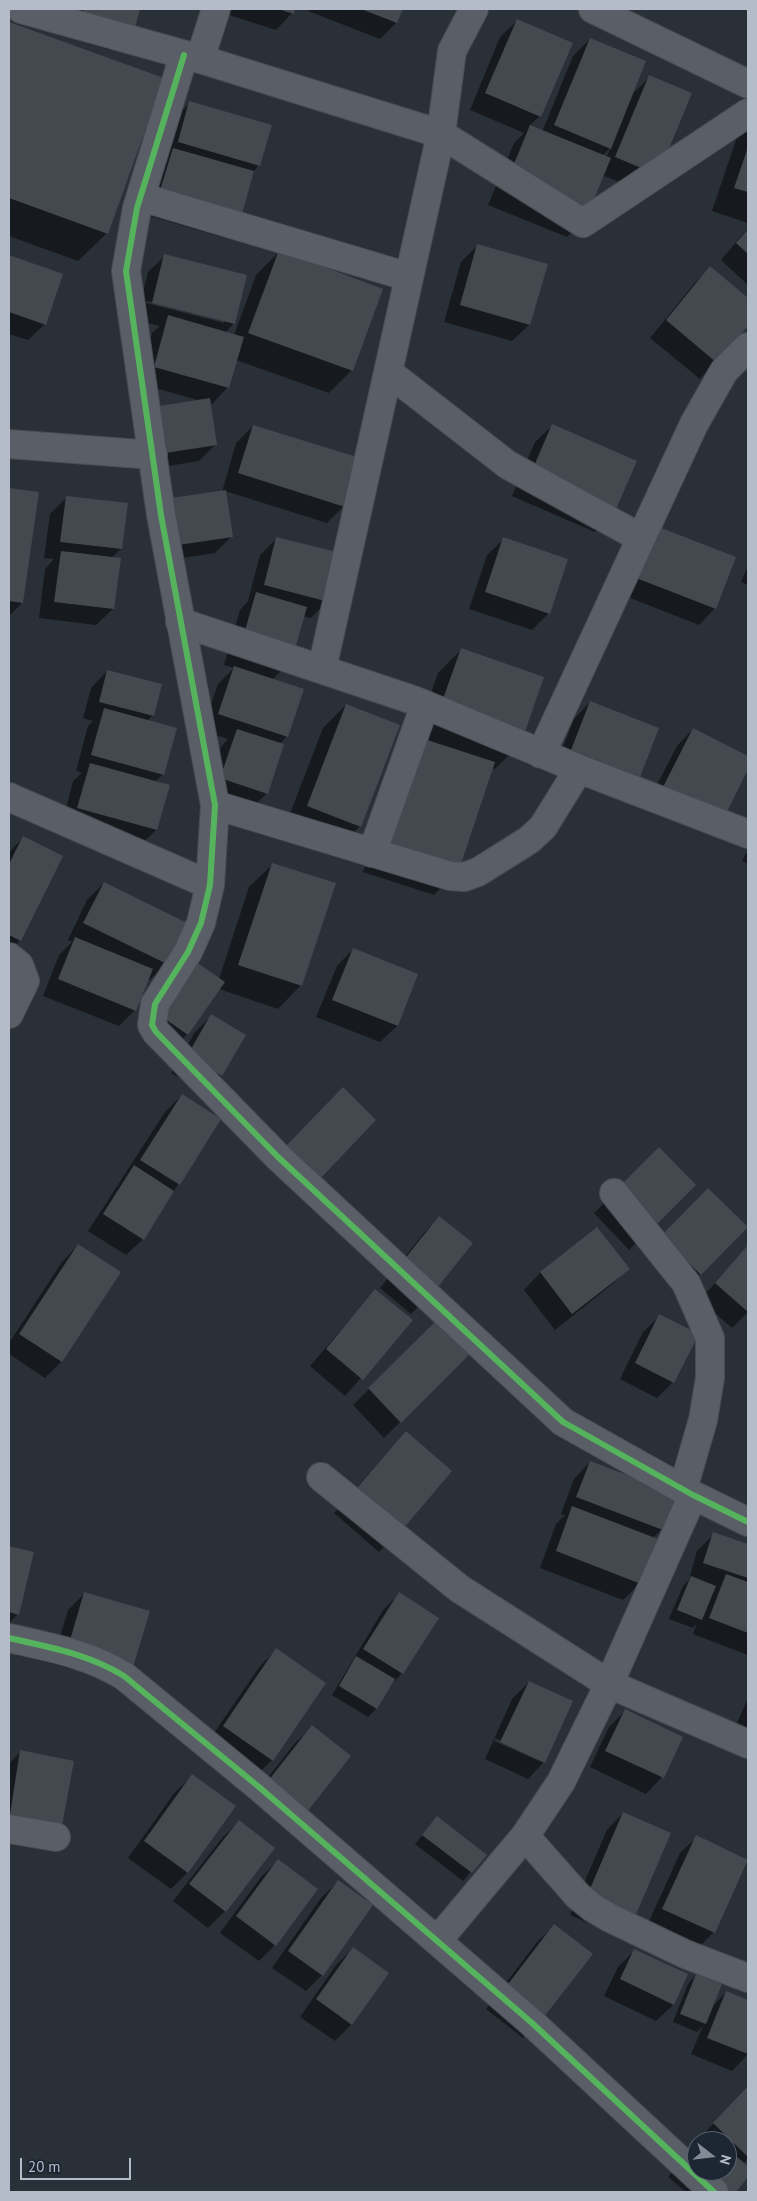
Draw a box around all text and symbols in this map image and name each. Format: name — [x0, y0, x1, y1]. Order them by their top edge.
north arrow — [687, 2131, 737, 2181]
scale bar — [22, 2148, 134, 2180]
text: N — [716, 2153, 735, 2167]
text: 20 m — [28, 2157, 61, 2176]

